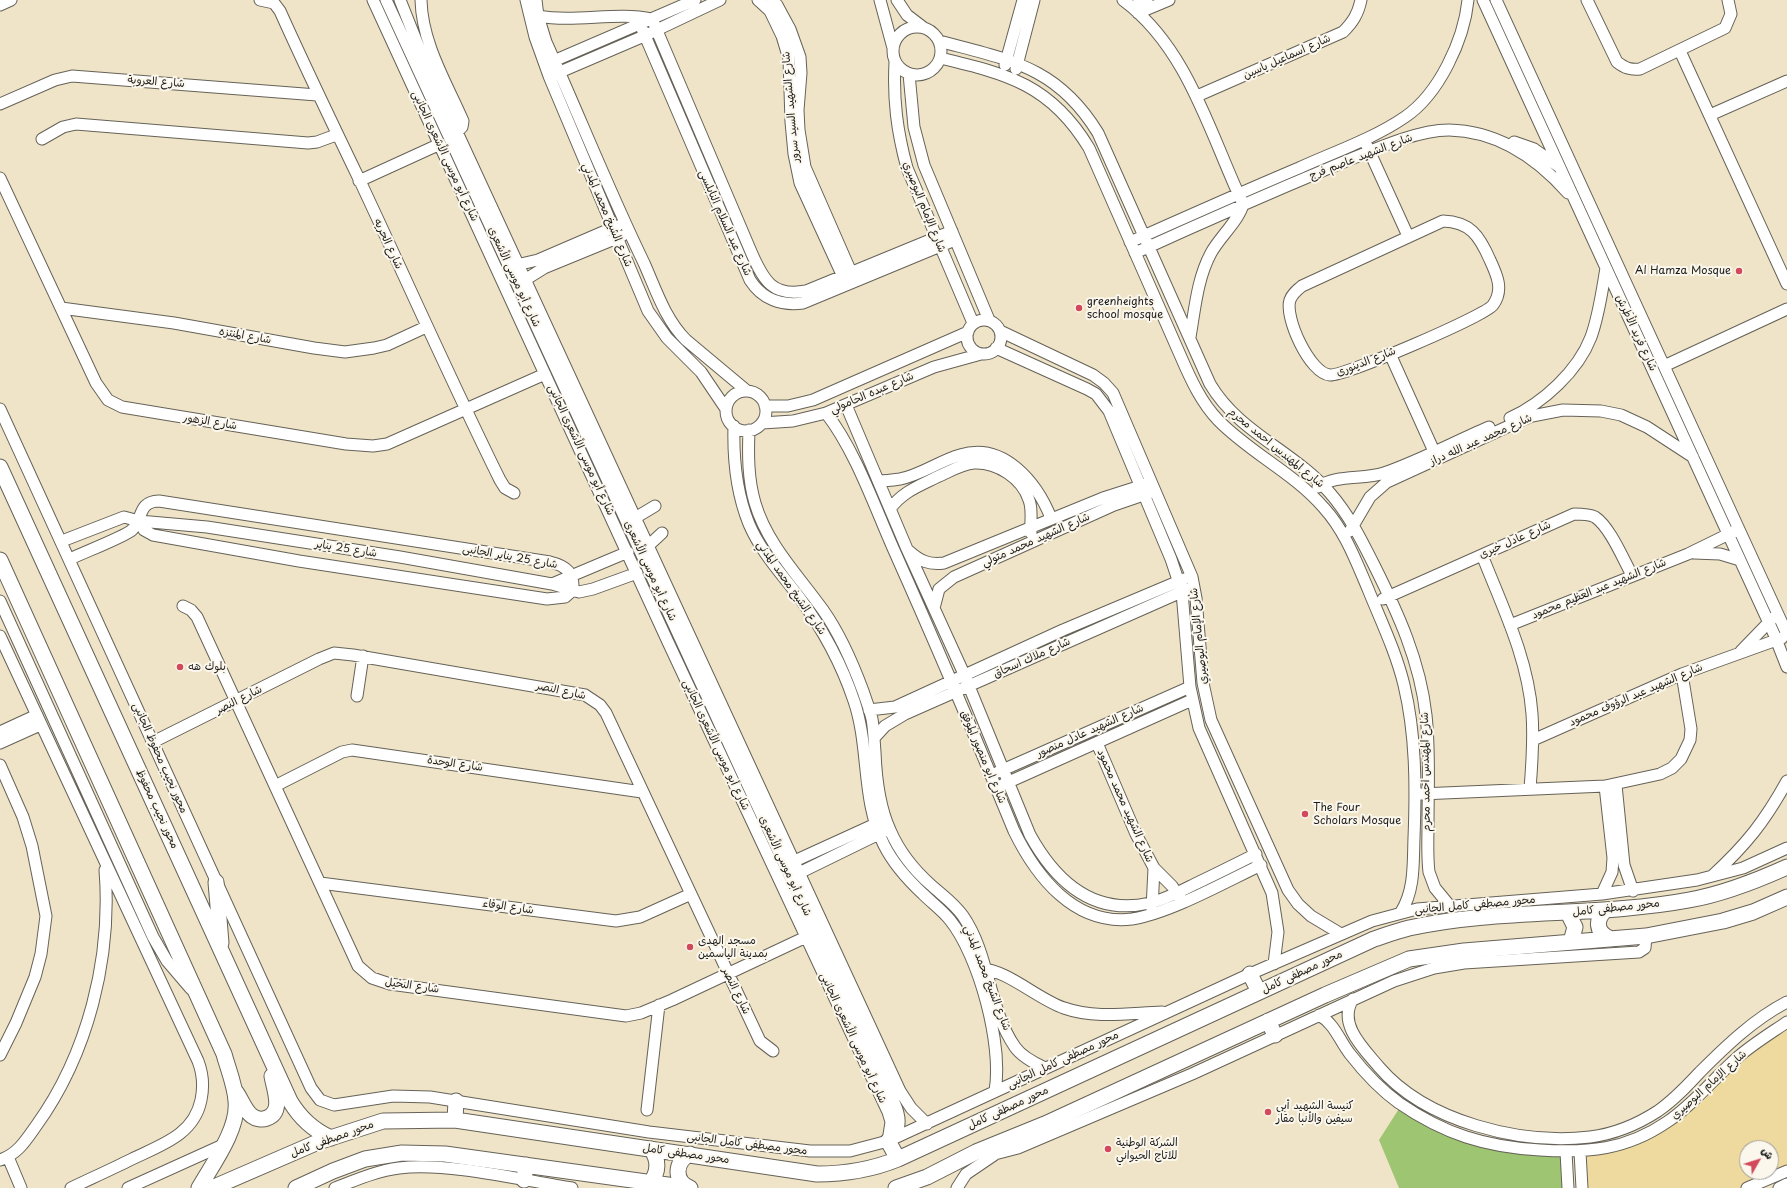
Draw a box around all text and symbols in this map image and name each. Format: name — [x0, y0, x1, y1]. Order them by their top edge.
street label: شارع اسماعيل ياسين — [1241, 32, 1333, 82]
street label: شارع الشهيد السيد سرور — [780, 51, 802, 163]
street label: شارع العروبة — [127, 73, 185, 91]
street label: شارع أبو موسى الأشعرى الجانبى — [409, 89, 481, 223]
street label: شارع الشهيد عاصم فرج — [1308, 131, 1414, 183]
street label: شارع الإمام البوصيري — [900, 160, 948, 254]
street label: شارع الشيخ محمد المدني — [579, 161, 635, 269]
street label: شارع عبد السلام النابلسى — [696, 168, 754, 278]
street label: شارع الحريه — [371, 217, 405, 271]
street label: شارع أبو موسى الأشعرى — [485, 225, 543, 329]
place label: Al Hamza Mosque — [1635, 264, 1731, 278]
marker: Al Hamza Mosque — [1734, 266, 1744, 276]
street label: شارع فريد الأطرش — [1613, 293, 1659, 373]
place label: greenheights school mosque — [1087, 295, 1163, 321]
marker: greenheights school mosque — [1074, 303, 1084, 313]
street label: شارع المنتزه — [218, 325, 272, 347]
street label: شارع الدينورى — [1334, 345, 1398, 379]
street label: شارع عبده الحامولي — [828, 369, 916, 417]
street label: شارع أبو موسى الأشعرى الجانبى — [545, 383, 617, 517]
street label: شارع المهندس احمد محرم — [1225, 405, 1327, 491]
street label: شارع الزهور — [182, 411, 238, 433]
street label: شارع محمد عبد الله دراز — [1428, 411, 1534, 469]
street label: شارع الشهيد محمد متولي — [980, 510, 1092, 570]
street label: شارع عادل خيرى — [1477, 518, 1553, 562]
street label: شارع أبو موسى الأشعرى — [621, 519, 679, 623]
street label: شارع 25 يناير — [314, 538, 378, 560]
street label: شارع الشيخ محمد المدني — [754, 539, 828, 637]
street label: شارع 25 يناير الجانبى — [461, 542, 559, 572]
street label: شارع الشهيد عبد العظيم محمود — [1530, 556, 1668, 622]
street label: شارع الإمام البوصيري — [1187, 587, 1211, 685]
street label: شارع ملاك اسحاق — [991, 635, 1073, 681]
place label: بلوك هه — [188, 660, 226, 674]
street label: شارع الشهيد عبد الرؤوف محمود — [1567, 661, 1705, 729]
marker: بلوك هه — [175, 662, 185, 672]
street label: شارع أبو موسى الأشعرى الجانبى — [680, 678, 752, 812]
street label: شارع النصر — [535, 679, 587, 703]
street label: شارع النصر — [214, 683, 264, 717]
street label: محور نجيب محفوظ الجانبى — [130, 700, 190, 816]
street label: شارع الشهيد عادل منصور — [1034, 701, 1146, 761]
street label: شارع ابو منصور الموفق — [957, 708, 1009, 806]
street label: شارع المهندس احمد محرم — [1418, 712, 1434, 832]
street label: شارع الشهيد محمد محمود — [1094, 747, 1156, 865]
street label: شارع الوحدة — [426, 754, 484, 774]
street label: محور نجيب محفوظ — [133, 767, 181, 851]
place label: The Four Scholars Mosque — [1313, 801, 1401, 827]
marker: The Four Scholars Mosque — [1300, 809, 1310, 819]
street label: شارع أبو موسى الأشعرى — [756, 814, 814, 918]
street label: محور مصطفى كامل الجانبى — [1414, 893, 1536, 917]
street label: شارع الوفاء — [482, 897, 534, 917]
street label: محور مصطفى كامل — [1572, 897, 1660, 919]
street label: شارع الشيخ محمد المدني — [961, 924, 1013, 1032]
place label: مسجد الهدى بمدينة الياسمين — [698, 934, 768, 960]
marker: مسجد الهدى بمدينة الياسمين — [685, 942, 695, 952]
street label: محور مصطفى كامل — [1259, 947, 1345, 997]
street label: شارع النصر — [719, 966, 753, 1016]
street label: شارع أبو موسى الأشعرى الجانبى — [817, 971, 889, 1105]
street label: شارع النخيل — [384, 976, 440, 996]
street label: محور مصطفى كامل الجانبى — [1005, 1028, 1121, 1092]
street label: شارع الإمام البوصيري — [1669, 1048, 1749, 1122]
street label: محور مصطفى كامل — [965, 1083, 1051, 1133]
place label: كنيسة الشهيد أبي سيفين والأنبا مقار — [1276, 1099, 1353, 1125]
marker: كنيسة الشهيد أبي سيفين والأنبا مقار — [1263, 1107, 1273, 1117]
street label: محور مصطفى كامل — [289, 1118, 375, 1160]
street label: محور مصطفى كامل الجانبى — [686, 1130, 808, 1158]
place label: الشركة الوطنية للاتاج الحيواني — [1116, 1136, 1178, 1162]
north arrow — [1739, 1140, 1779, 1180]
street label: محور مصطفى كامل — [642, 1141, 730, 1167]
text: ش — [1758, 1143, 1778, 1163]
marker: الشركة الوطنية للاتاج الحيواني — [1103, 1144, 1113, 1154]

